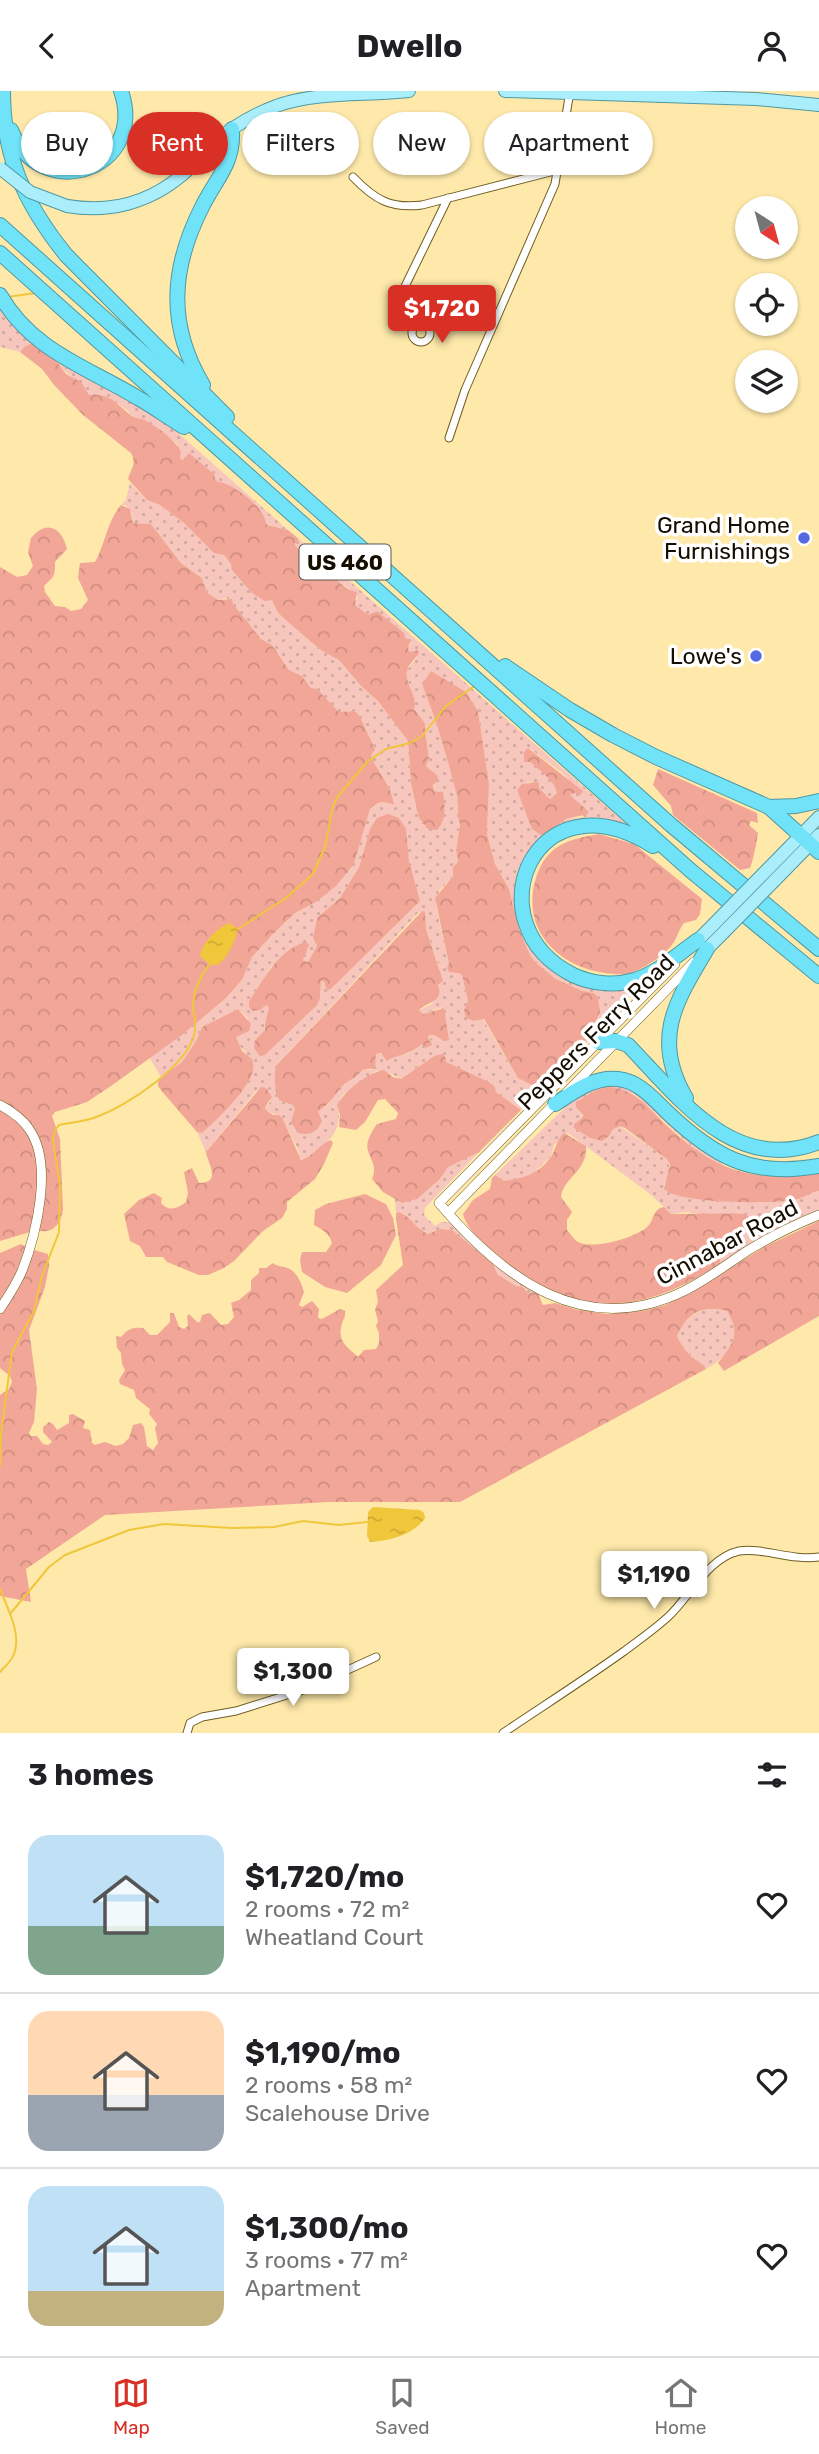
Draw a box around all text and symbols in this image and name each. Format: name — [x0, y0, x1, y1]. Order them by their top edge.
icon: back — [28, 27, 66, 65]
text: Dwello — [356, 27, 463, 65]
icon: person — [753, 27, 791, 65]
chip: Buy — [21, 112, 113, 175]
chip: Rent — [127, 112, 228, 175]
chip: Filters — [242, 112, 359, 175]
chip: New — [373, 112, 470, 175]
chip: Apartment — [484, 112, 653, 175]
north arrow — [735, 196, 798, 259]
map controls — [735, 196, 798, 413]
button: locate — [735, 273, 798, 336]
pin: $1,720 — [385, 285, 499, 345]
text: $1,720 — [404, 294, 480, 322]
button: layers — [735, 350, 798, 413]
place label: Grand Home Furnishings — [657, 511, 790, 565]
marker: Grand Home Furnishings — [796, 530, 812, 546]
road number: US 460 — [300, 545, 390, 580]
place label: Lowe's — [670, 642, 742, 670]
marker: Lowe's — [748, 648, 764, 664]
street label: Peppers Ferry Road — [512, 948, 680, 1116]
street label: Cinnabar Road — [651, 1193, 803, 1291]
pin: $1,190 — [597, 1551, 711, 1611]
text: $1,190 — [617, 1560, 691, 1588]
pin: $1,300 — [236, 1649, 350, 1708]
text: $1,300 — [253, 1657, 333, 1685]
icon: filters — [753, 1756, 791, 1794]
text: 3 homes — [28, 1757, 154, 1793]
text: $1,720/mo — [245, 1859, 404, 1895]
icon: home — [84, 1863, 168, 1947]
icon: heart — [753, 1886, 791, 1924]
text: 2 rooms · 72 m² — [245, 1895, 409, 1923]
text: Wheatland Court — [245, 1923, 424, 1951]
text: $1,190/mo — [245, 2035, 401, 2071]
icon: home — [84, 2039, 168, 2123]
icon: heart — [753, 2062, 791, 2100]
text: 2 rooms · 58 m² — [245, 2071, 412, 2099]
text: Scalehouse Drive — [245, 2099, 430, 2127]
text: $1,300/mo — [245, 2210, 409, 2246]
icon: home — [84, 2214, 168, 2298]
icon: heart — [753, 2237, 791, 2275]
text: 3 rooms · 77 m² — [245, 2246, 408, 2274]
text: Apartment — [245, 2274, 361, 2302]
tab: Map — [112, 2374, 150, 2439]
tab: Saved — [375, 2374, 430, 2439]
tab: Home — [655, 2374, 707, 2439]

